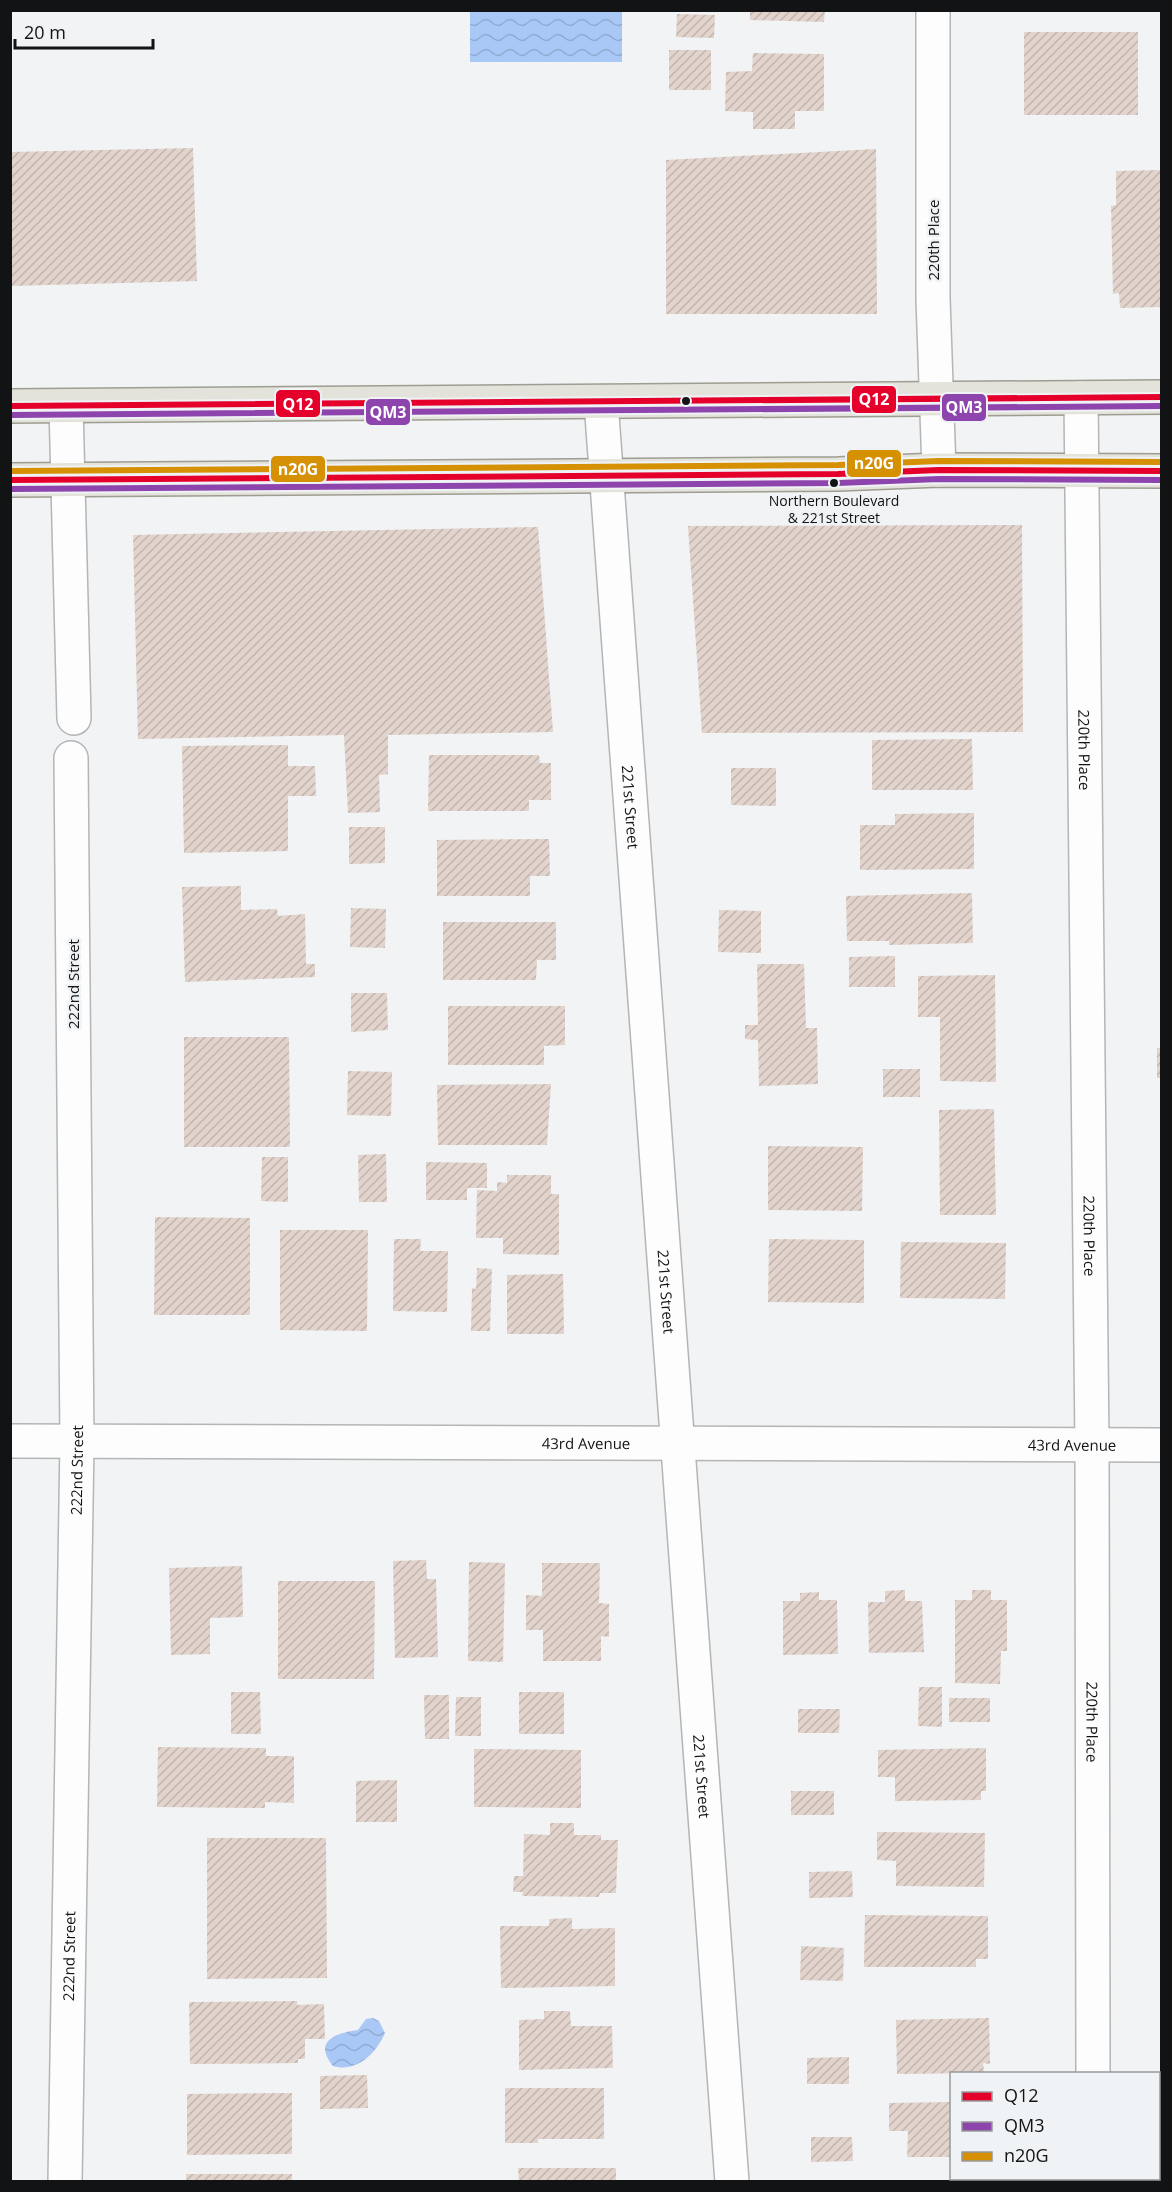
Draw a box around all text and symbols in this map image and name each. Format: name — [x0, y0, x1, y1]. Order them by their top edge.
scale bar — [15, 12, 153, 50]
text: 20 m — [24, 20, 66, 44]
street label: 220th Place — [923, 200, 943, 280]
line badge: Q12 — [851, 385, 897, 414]
text: Q12 — [858, 388, 890, 410]
line badge: Q12 — [275, 389, 321, 418]
text: Q12 — [282, 393, 314, 415]
line badge: QM3 — [941, 393, 987, 422]
unlabelled marker — [680, 395, 692, 407]
text: QM3 — [946, 396, 982, 418]
line badge: QM3 — [365, 398, 411, 426]
text: QM3 — [370, 401, 406, 423]
line badge: n20G — [846, 449, 902, 478]
text: n20G — [854, 452, 894, 474]
line badge: n20G — [270, 455, 326, 483]
text: n20G — [278, 458, 318, 480]
marker: Northern Boulevard & 221st Street — [828, 477, 840, 489]
place label: Northern Boulevard & 221st Street — [769, 491, 899, 527]
street label: 220th Place — [1074, 709, 1095, 791]
street label: 221st Street — [618, 764, 644, 850]
street label: 222nd Street — [63, 939, 83, 1029]
street label: 220th Place — [1079, 1195, 1100, 1277]
street label: 221st Street — [653, 1249, 680, 1334]
street label: 222nd Street — [66, 1425, 87, 1515]
street label: 43rd Avenue — [542, 1433, 630, 1453]
street label: 43rd Avenue — [1028, 1435, 1116, 1455]
street label: 220th Place — [1082, 1681, 1103, 1762]
street label: 221st Street — [689, 1734, 715, 1819]
street label: 222nd Street — [58, 1911, 79, 2001]
legend — [950, 2072, 1160, 2180]
text: Q12 — [1004, 2083, 1039, 2107]
text: QM3 — [1004, 2113, 1044, 2137]
text: n20G — [1004, 2143, 1049, 2167]

